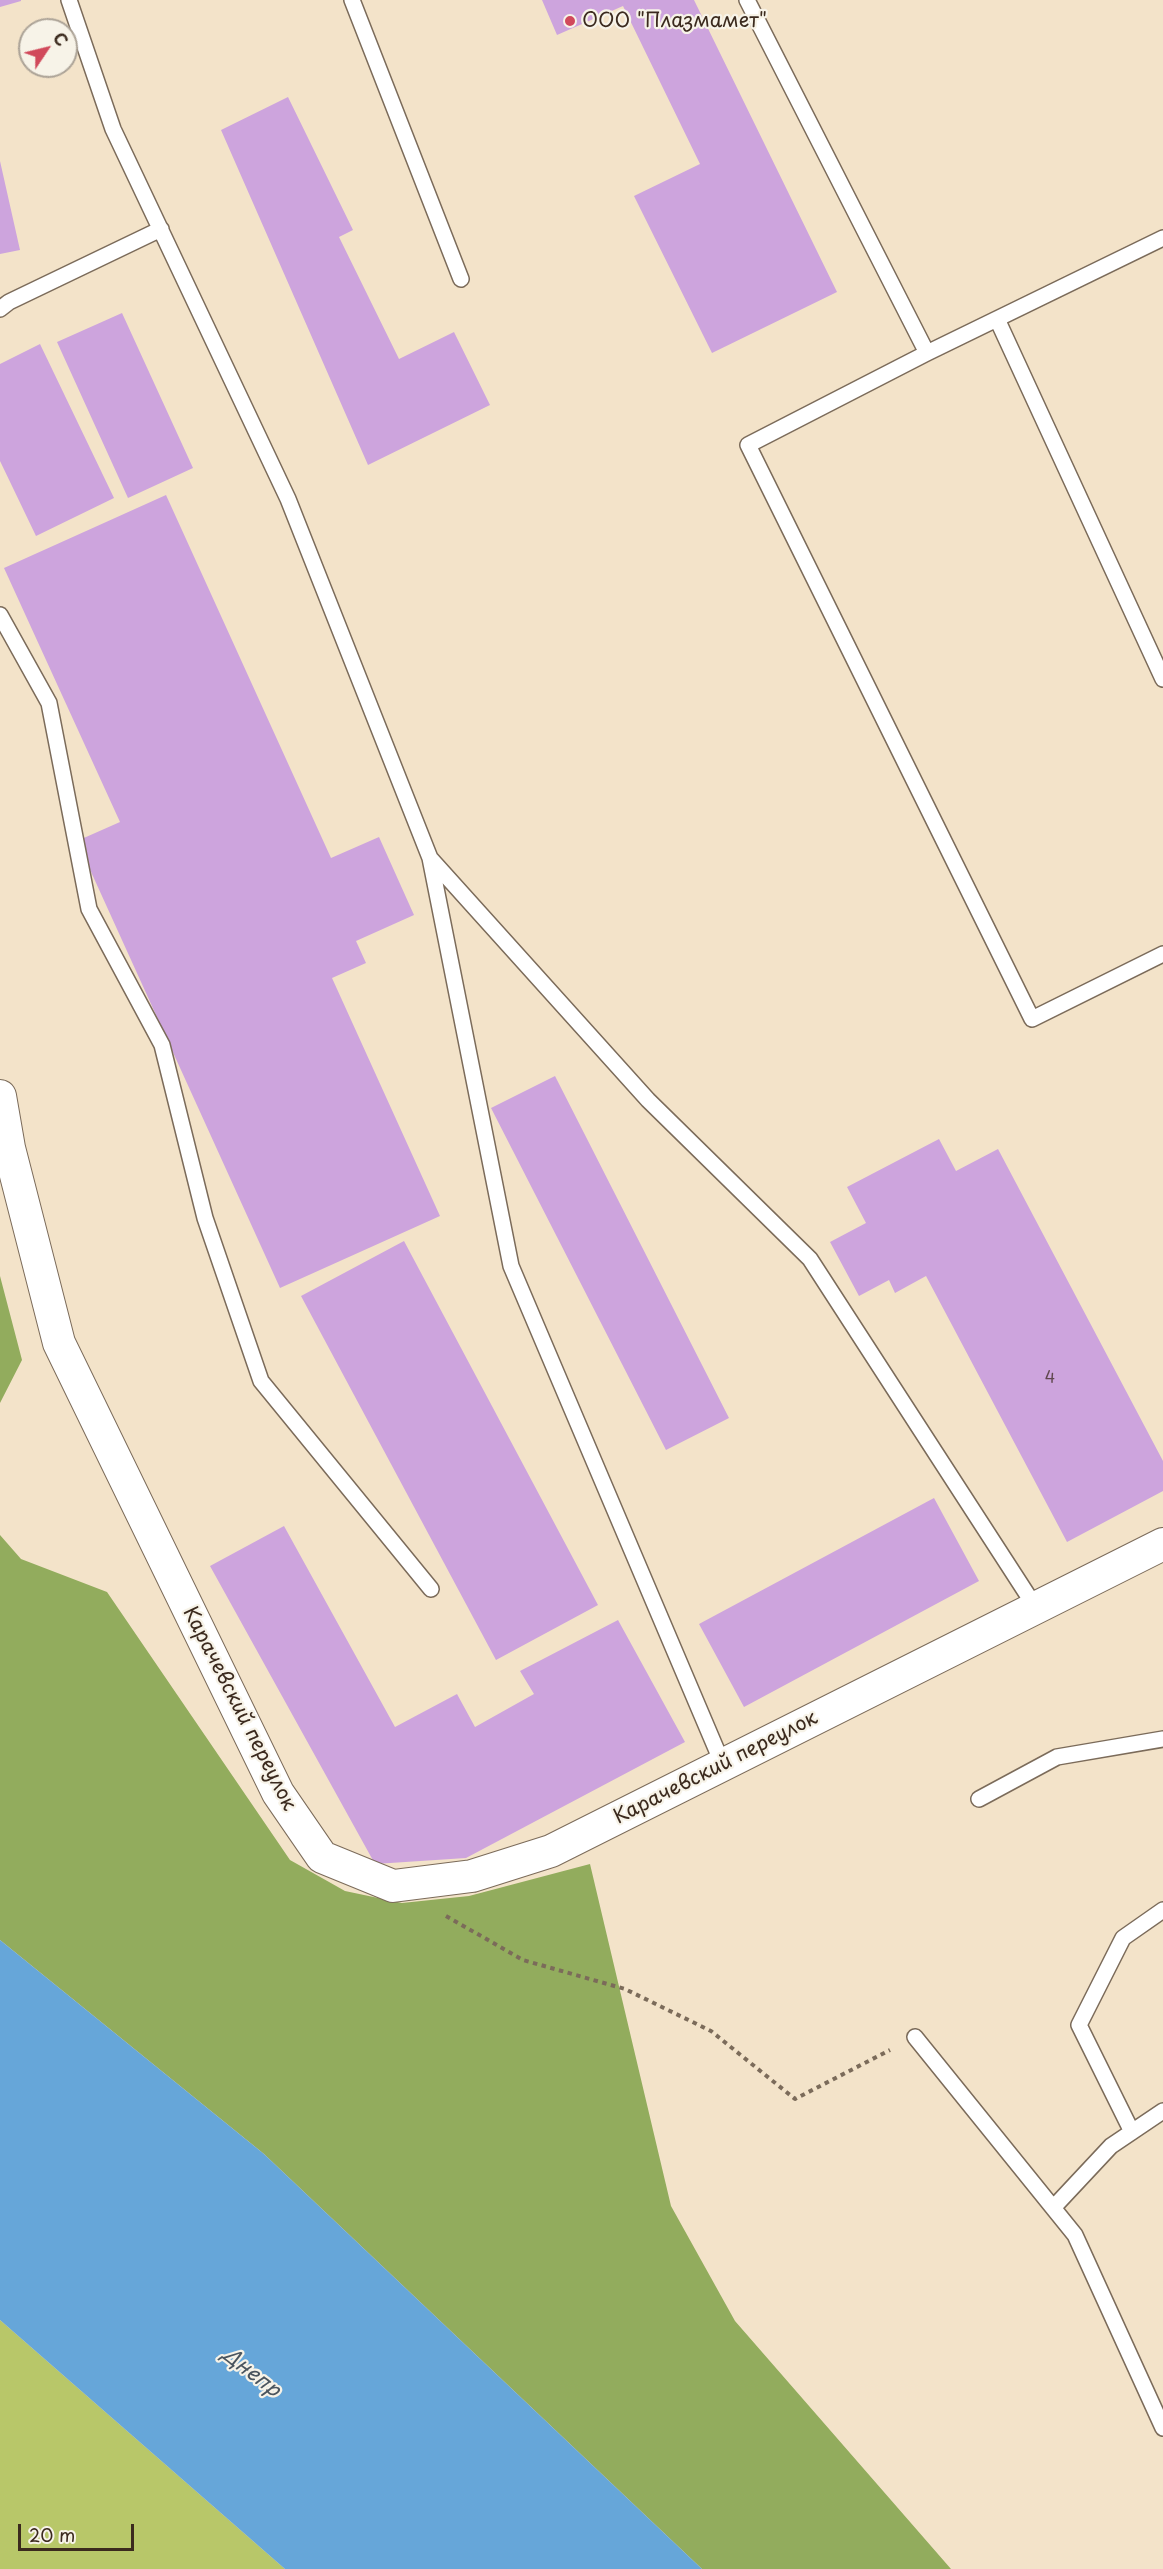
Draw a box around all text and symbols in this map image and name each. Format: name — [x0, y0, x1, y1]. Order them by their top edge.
place label: ООО "Плазмамет" — [582, 9, 767, 33]
marker: ООО "Плазмамет" — [563, 14, 577, 28]
north arrow — [18, 18, 78, 78]
text: С — [48, 27, 74, 51]
house number: 4 — [1045, 1369, 1055, 1389]
street label: Карачевский переулок — [177, 1603, 301, 1815]
street label: Карачевский переулок — [610, 1706, 822, 1830]
water label: Днепр — [217, 2343, 285, 2403]
scale bar — [21, 2512, 136, 2550]
text: 20 m — [29, 2521, 75, 2548]

